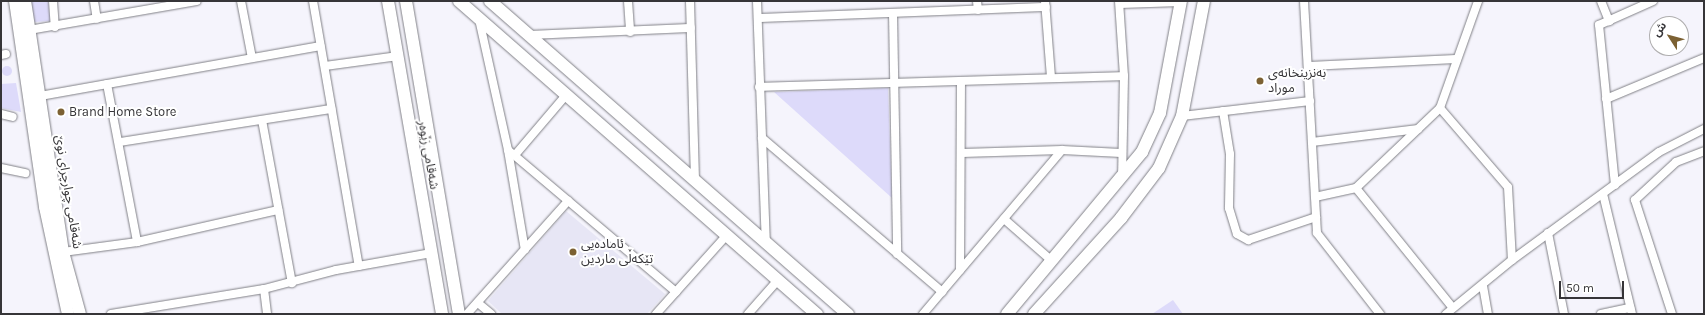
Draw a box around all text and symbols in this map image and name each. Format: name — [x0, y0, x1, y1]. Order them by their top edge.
north arrow — [1649, 16, 1689, 56]
text: ش — [1650, 19, 1669, 39]
place label: بەنزینخانەی موراد — [1268, 66, 1326, 97]
marker: بەنزینخانەی موراد — [1255, 76, 1265, 86]
place label: Brand Home Store — [69, 104, 177, 120]
marker: Brand Home Store — [56, 107, 66, 117]
street label: شەقامی زێوەر — [414, 119, 442, 191]
street label: شەقامی چوارچرای نوێ — [51, 134, 85, 250]
place label: ئامادەیی تێکەڵی ماردین — [581, 237, 653, 268]
marker: ئامادەیی تێکەڵی ماردین — [568, 247, 578, 257]
scale bar — [1561, 273, 1626, 299]
text: 50 m — [1566, 281, 1594, 295]

